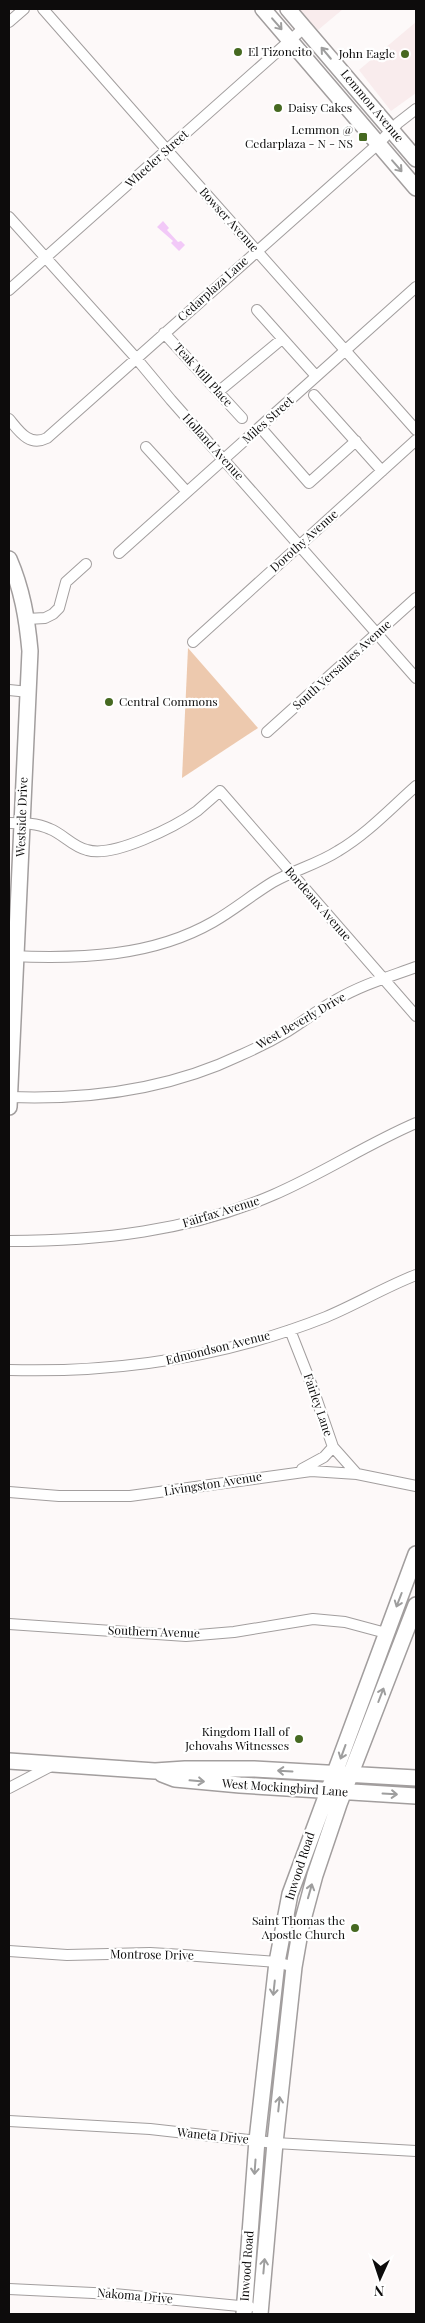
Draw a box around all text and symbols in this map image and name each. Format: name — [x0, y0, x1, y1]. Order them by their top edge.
one-way arrow — [271, 18, 283, 31]
place label: El Tizoncito — [248, 43, 312, 59]
place label: John Eagle — [338, 45, 395, 61]
marker: El Tizoncito — [232, 46, 244, 58]
one-way arrow — [321, 46, 332, 59]
marker: John Eagle — [399, 48, 411, 60]
street label: Lemmon Avenue — [338, 66, 408, 145]
place label: Daisy Cakes — [288, 99, 352, 115]
marker: Daisy Cakes — [272, 102, 284, 114]
place label: Lemmon @ Cedarplaza - N - NS — [245, 121, 353, 151]
street label: Wheeler Street — [121, 125, 192, 192]
marker: Lemmon @ Cedarplaza - N - NS — [357, 131, 369, 143]
one-way arrow — [392, 159, 403, 172]
street label: Bowser Avenue — [196, 184, 263, 255]
street label: Cedarplaza Lane — [174, 252, 251, 324]
street label: Teak Mill Place — [171, 339, 237, 410]
street label: Miles Street — [238, 391, 297, 447]
street label: Holland Avenue — [180, 410, 248, 483]
street label: Dorothy Avenue — [266, 506, 341, 575]
street label: South Versailles Avenue — [289, 616, 394, 713]
place label: Central Commons — [119, 693, 218, 709]
marker: Central Commons — [103, 696, 115, 708]
street label: Westside Drive — [12, 777, 30, 858]
street label: Bordeaux Avenue — [282, 863, 355, 944]
street label: West Beverly Drive — [252, 988, 348, 1053]
street label: Fairfax Avenue — [180, 1192, 261, 1230]
street label: Edmondson Avenue — [164, 1326, 272, 1368]
street label: Fairley Lane — [301, 1371, 337, 1438]
street label: Livingston Avenue — [163, 1467, 263, 1499]
one-way arrow — [394, 1591, 403, 1607]
street label: Southern Avenue — [108, 1621, 200, 1641]
one-way arrow — [378, 1688, 387, 1703]
place label: Kingdom Hall of Jehovahs Witnesses — [184, 1723, 290, 1753]
marker: Kingdom Hall of Jehovahs Witnesses — [293, 1733, 305, 1745]
one-way arrow — [337, 1744, 347, 1760]
one-way arrow — [278, 1766, 294, 1775]
street label: West Mockingbird Lane — [221, 1775, 349, 1799]
one-way arrow — [188, 1776, 204, 1786]
one-way arrow — [381, 1790, 397, 1799]
street label: Inwood Road — [281, 1830, 318, 1902]
one-way arrow — [305, 1884, 315, 1900]
place label: Saint Thomas the Apostle Church — [252, 1912, 345, 1942]
marker: Saint Thomas the Apostle Church — [349, 1922, 361, 1934]
street label: Montrose Drive — [110, 1945, 194, 1963]
one-way arrow — [269, 1980, 279, 1996]
one-way arrow — [274, 2096, 284, 2112]
street label: Waneta Drive — [176, 2123, 250, 2147]
one-way arrow — [250, 2159, 260, 2175]
street label: Inwood Road — [236, 2230, 256, 2302]
north arrow — [355, 2253, 405, 2303]
one-way arrow — [259, 2258, 269, 2274]
text: N — [374, 2282, 385, 2301]
street label: Nakoma Drive — [97, 2284, 174, 2306]

